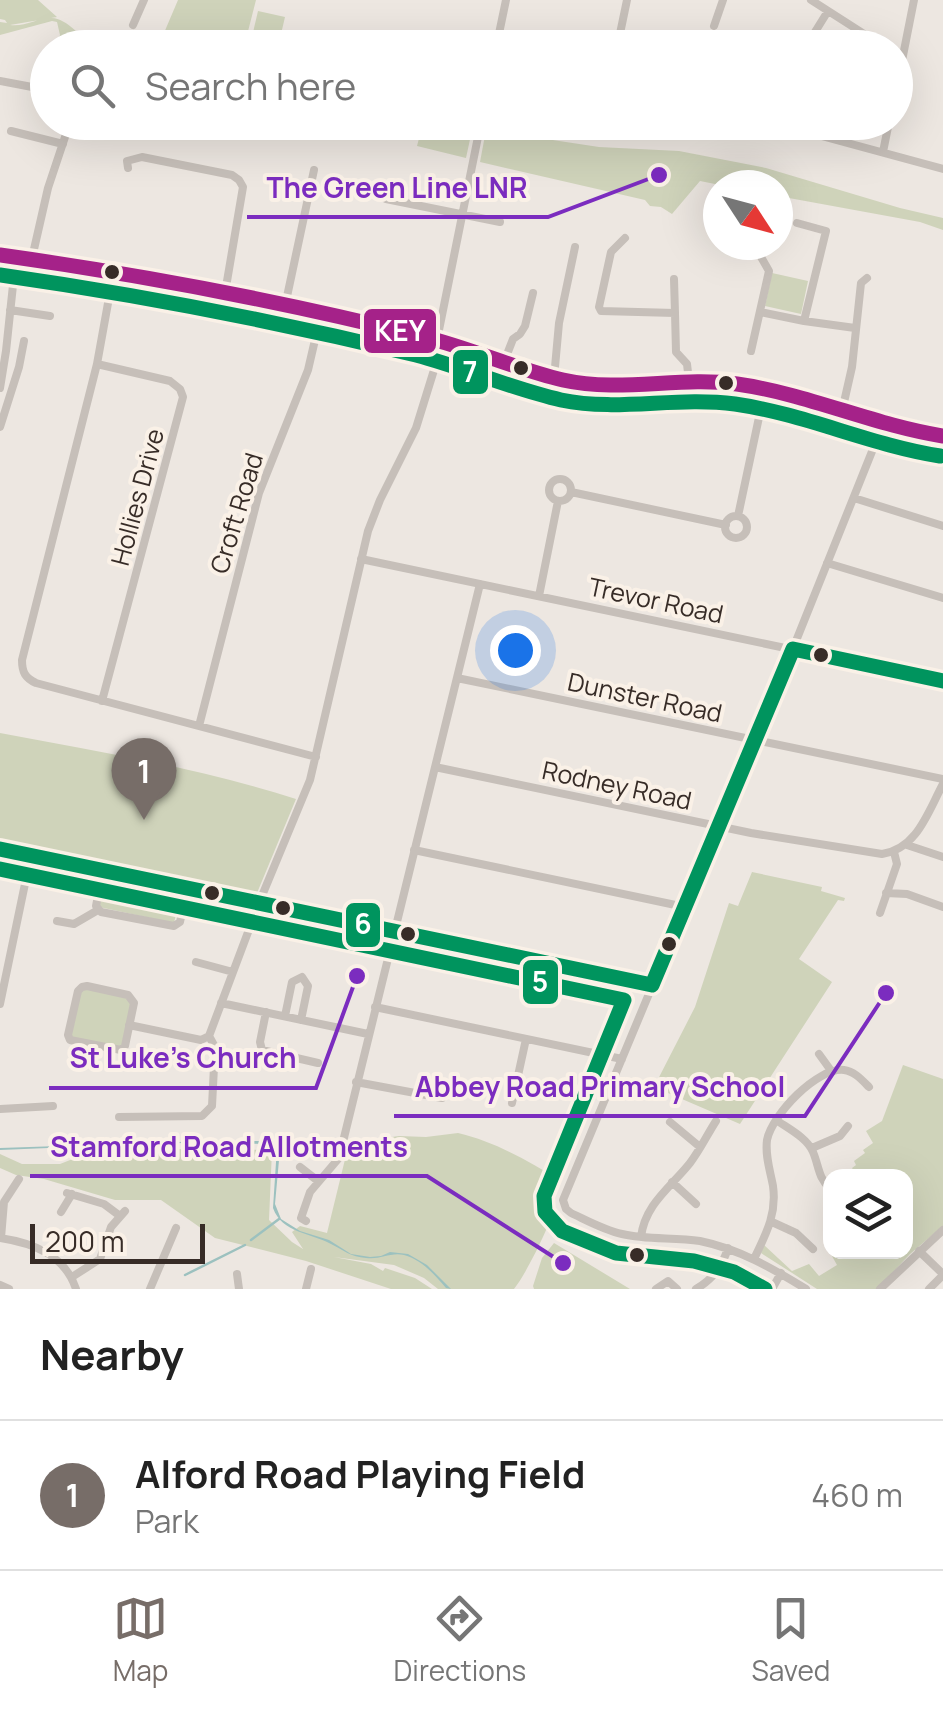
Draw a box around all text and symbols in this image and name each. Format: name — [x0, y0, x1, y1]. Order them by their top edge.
search box — [30, 30, 913, 140]
icon: search — [65, 58, 120, 113]
text: Search here — [145, 59, 356, 111]
callout: The Green Line LNR — [247, 159, 548, 217]
text: The Green Line LNR — [267, 168, 527, 206]
north arrow — [703, 170, 793, 260]
unlabelled marker — [102, 262, 122, 282]
line badge: KEY — [362, 307, 438, 355]
text: KEY — [374, 311, 427, 349]
line badge: 7 — [451, 348, 490, 396]
text: 7 — [463, 352, 477, 390]
unlabelled marker — [511, 358, 531, 378]
unlabelled marker — [716, 373, 736, 393]
street label: Hollies Drive — [102, 425, 172, 569]
street label: Croft Road — [201, 448, 271, 578]
street label: Trevor Road — [585, 569, 727, 631]
your location — [490, 625, 541, 676]
unlabelled marker — [811, 645, 831, 665]
street label: Dunster Road — [565, 664, 725, 730]
pin: 1 — [112, 738, 176, 820]
street label: Rodney Road — [539, 752, 695, 818]
unlabelled marker — [202, 883, 222, 903]
unlabelled marker — [273, 898, 293, 918]
line badge: 6 — [344, 901, 382, 949]
text: 6 — [354, 904, 372, 942]
unlabelled marker — [398, 924, 418, 944]
unlabelled marker — [659, 934, 679, 954]
line badge: 5 — [521, 958, 560, 1006]
text: 5 — [532, 962, 548, 1000]
callout: St Luke's Church — [49, 1030, 316, 1088]
text: St Luke's Church — [70, 1038, 296, 1076]
callout: Abbey Road Primary School — [394, 1058, 805, 1116]
text: Abbey Road Primary School — [415, 1067, 785, 1105]
callout: Stamford Road Allotments — [30, 1118, 427, 1176]
text: Stamford Road Allotments — [50, 1127, 408, 1165]
map controls — [823, 1169, 913, 1259]
button: layers — [823, 1169, 913, 1259]
scale bar — [30, 1219, 205, 1264]
text: 200 m — [45, 1222, 124, 1260]
unlabelled marker — [627, 1245, 647, 1265]
text: Nearby — [40, 1325, 184, 1383]
text: Alford Road Playing Field — [135, 1447, 585, 1499]
text: 1 — [65, 1473, 80, 1517]
text: 460 m — [811, 1473, 903, 1517]
text: Park — [135, 1499, 199, 1543]
tab: Map — [113, 1591, 168, 1689]
tab: Directions — [394, 1591, 526, 1689]
tab: Saved — [751, 1591, 830, 1689]

